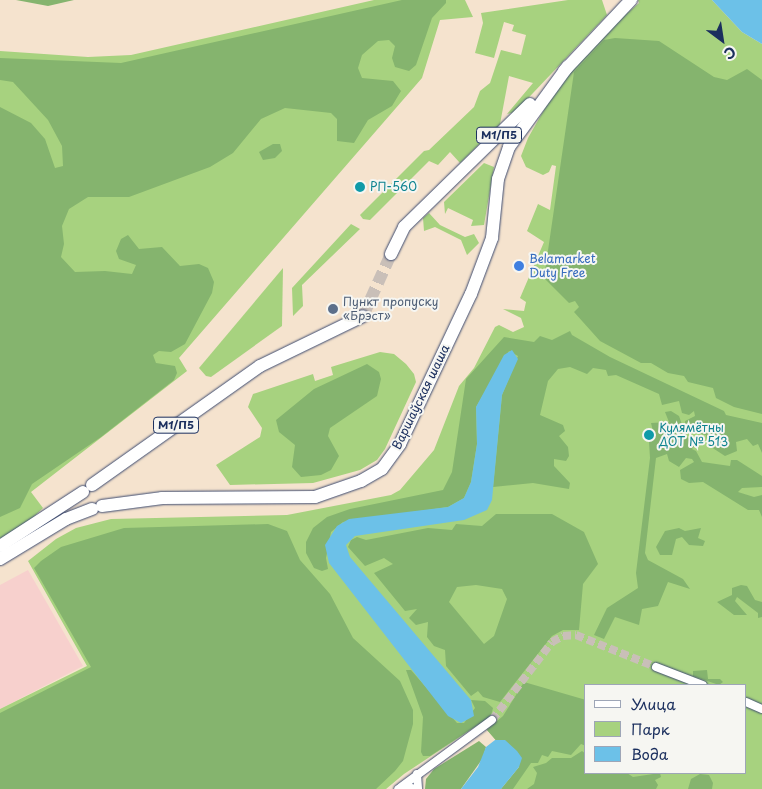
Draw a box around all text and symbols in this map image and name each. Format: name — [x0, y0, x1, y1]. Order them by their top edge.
north arrow — [697, 15, 747, 65]
text: С — [720, 42, 740, 65]
road number: М1/П5 — [475, 126, 523, 144]
place label: РП-560 — [370, 180, 417, 194]
marker: РП-560 — [354, 181, 366, 193]
place label: Belamarket Duty Free — [529, 252, 596, 280]
marker: Belamarket Duty Free — [513, 260, 525, 272]
place label: Пункт пропуску «Брэст» — [343, 295, 439, 323]
marker: Пункт пропуску «Брэст» — [327, 303, 339, 315]
street label: Варшаўская шаша — [389, 342, 453, 452]
road number: М1/П5 — [152, 416, 200, 434]
place label: Кулямётны ДОТ № 513 — [659, 421, 729, 449]
marker: Кулямётны ДОТ № 513 — [643, 429, 655, 441]
legend — [584, 684, 747, 774]
text: Улица — [631, 692, 676, 715]
text: Парк — [631, 717, 670, 740]
text: Вода — [631, 742, 668, 765]

